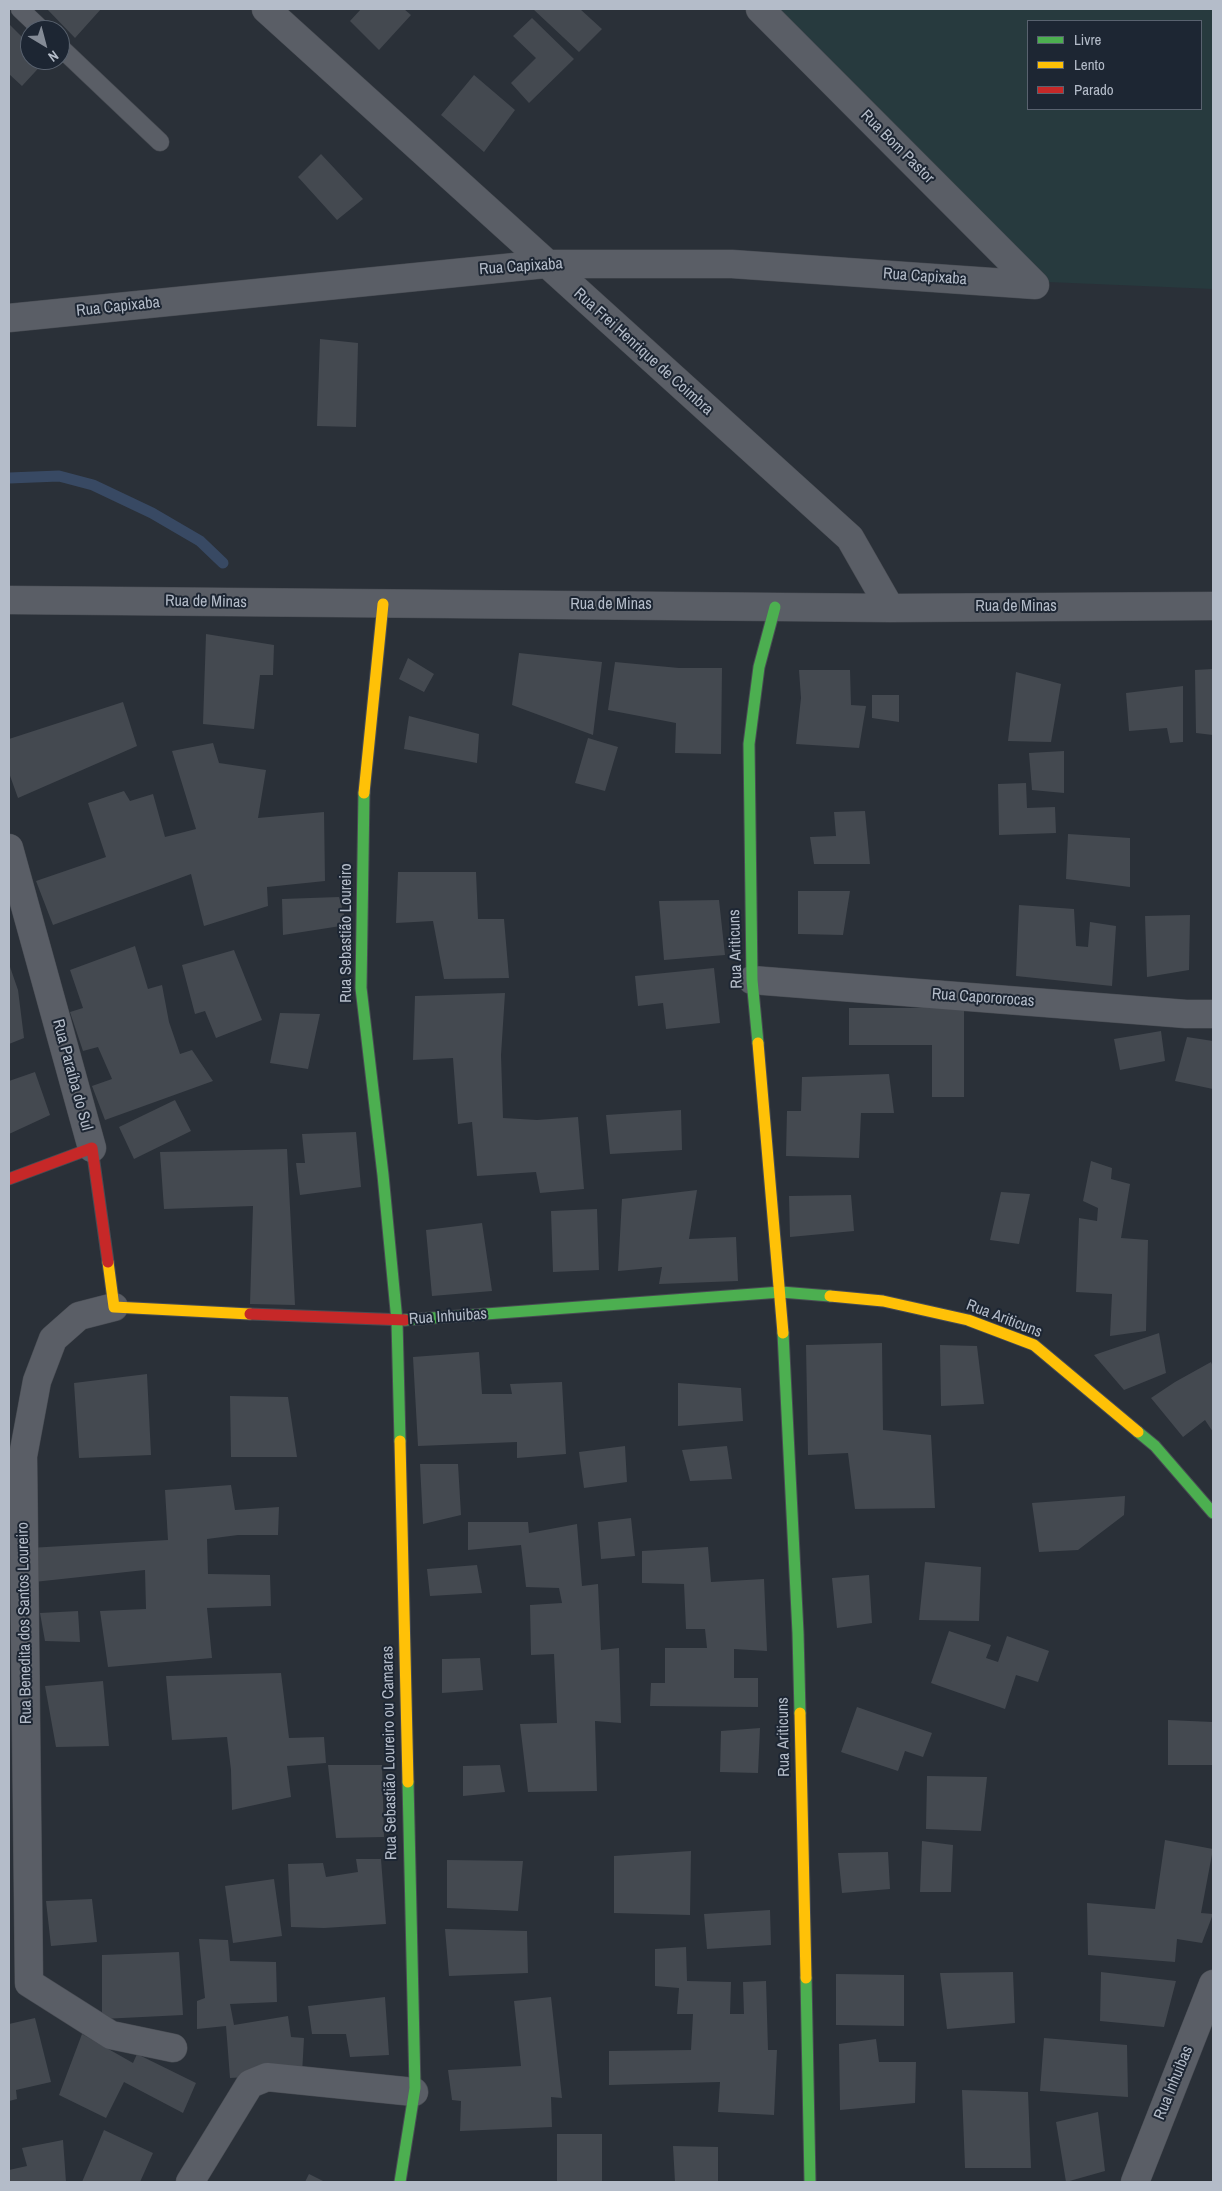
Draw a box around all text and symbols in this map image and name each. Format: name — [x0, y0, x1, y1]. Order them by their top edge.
north arrow — [20, 20, 70, 70]
legend — [1027, 20, 1202, 110]
text: Livre — [1074, 29, 1101, 50]
text: N — [45, 46, 62, 66]
text: Lento — [1074, 54, 1105, 75]
text: Parado — [1074, 79, 1114, 100]
street label: Rua Bom Pastor — [856, 106, 938, 188]
street label: Rua Capixaba — [478, 254, 564, 280]
street label: Rua Capixaba — [882, 264, 968, 290]
street label: Rua Frei Henrique de Coimbra — [569, 284, 717, 420]
street label: Rua Capixaba — [75, 293, 161, 321]
street label: Rua de Minas — [165, 592, 247, 612]
street label: Rua de Minas — [570, 595, 652, 615]
street label: Rua de Minas — [975, 597, 1057, 617]
street label: Rua Sebastião Loureiro — [337, 863, 357, 1003]
street label: Rua Ariticuns — [725, 909, 747, 989]
street label: Rua Capororocas — [931, 985, 1035, 1011]
street label: Rua Paraíba do Sul — [48, 1017, 96, 1133]
street label: Rua Ariticuns — [963, 1296, 1045, 1342]
street label: Rua Inhuibas — [408, 1305, 488, 1329]
street label: Rua Benedita dos Santos Loureiro — [14, 1522, 36, 1724]
street label: Rua Sebastião Loureiro ou Camaras — [379, 1646, 401, 1860]
street label: Rua Ariticuns — [774, 1697, 794, 1777]
street label: Rua Inhuibas — [1150, 2043, 1198, 2123]

